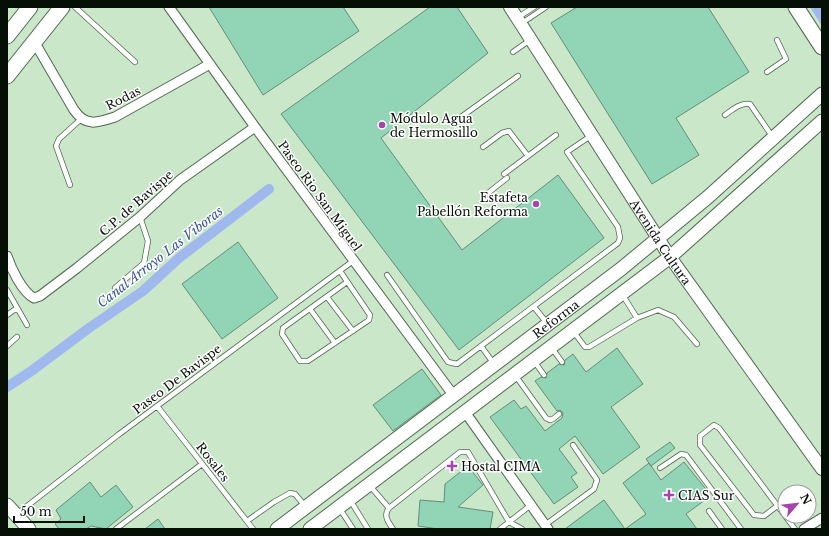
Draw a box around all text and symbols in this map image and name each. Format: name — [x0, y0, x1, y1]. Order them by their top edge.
street label: Rodas — [103, 83, 143, 113]
place label: Módulo Agua de Hermosillo — [390, 111, 478, 140]
marker: Módulo Agua de Hermosillo — [377, 120, 387, 130]
street label: Paseo Rio San Miguel — [275, 138, 365, 254]
street label: C.P. de Bavispe — [96, 167, 176, 239]
place label: Estafeta Pabellón Reforma — [417, 190, 528, 219]
street label: Avenida Cultura — [627, 195, 695, 288]
marker: Estafeta Pabellón Reforma — [531, 199, 541, 209]
water label: Canal Arroyo Las Viboras — [94, 203, 226, 311]
street label: Reforma — [529, 296, 582, 341]
street label: Paseo De Bavispe — [130, 341, 224, 417]
street label: Rosales — [193, 439, 233, 485]
place label: Hostal CIMA — [461, 459, 541, 474]
marker: Hostal CIMA — [446, 460, 458, 472]
north arrow — [777, 484, 817, 524]
place label: CIAS Sur — [678, 488, 735, 503]
marker: CIAS Sur — [663, 489, 675, 501]
text: N — [797, 491, 815, 508]
scale bar — [14, 498, 84, 524]
text: 50 m — [20, 504, 52, 519]

